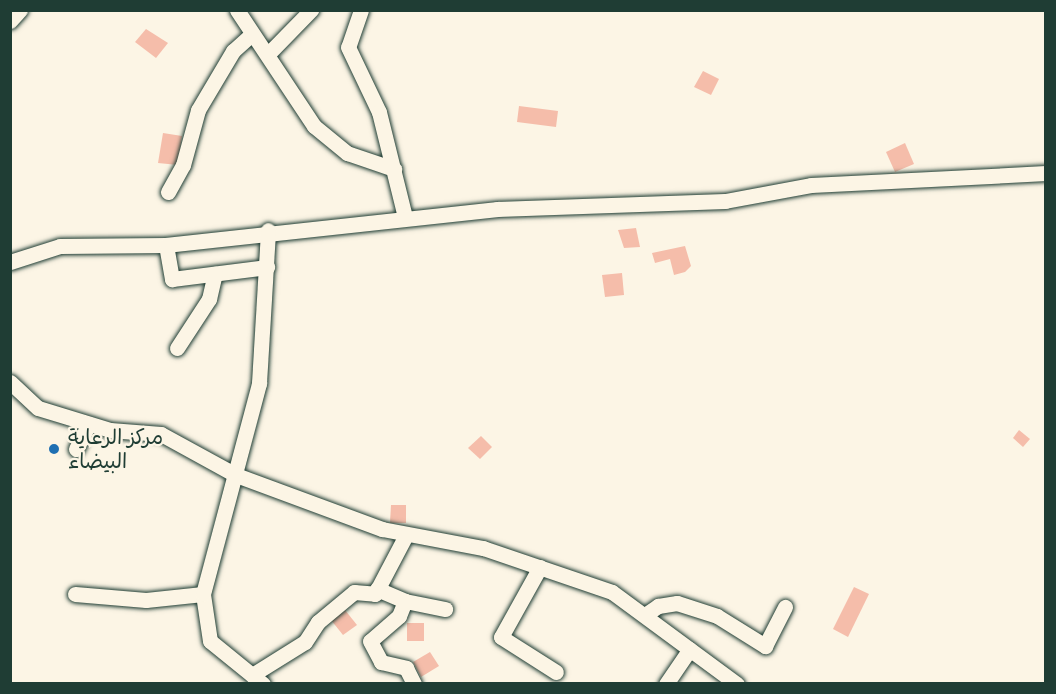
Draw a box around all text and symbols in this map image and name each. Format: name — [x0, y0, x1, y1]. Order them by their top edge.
place label: مركز الرعاية البيضاء — [68, 424, 163, 474]
marker: مركز الرعاية البيضاء — [45, 440, 63, 458]

